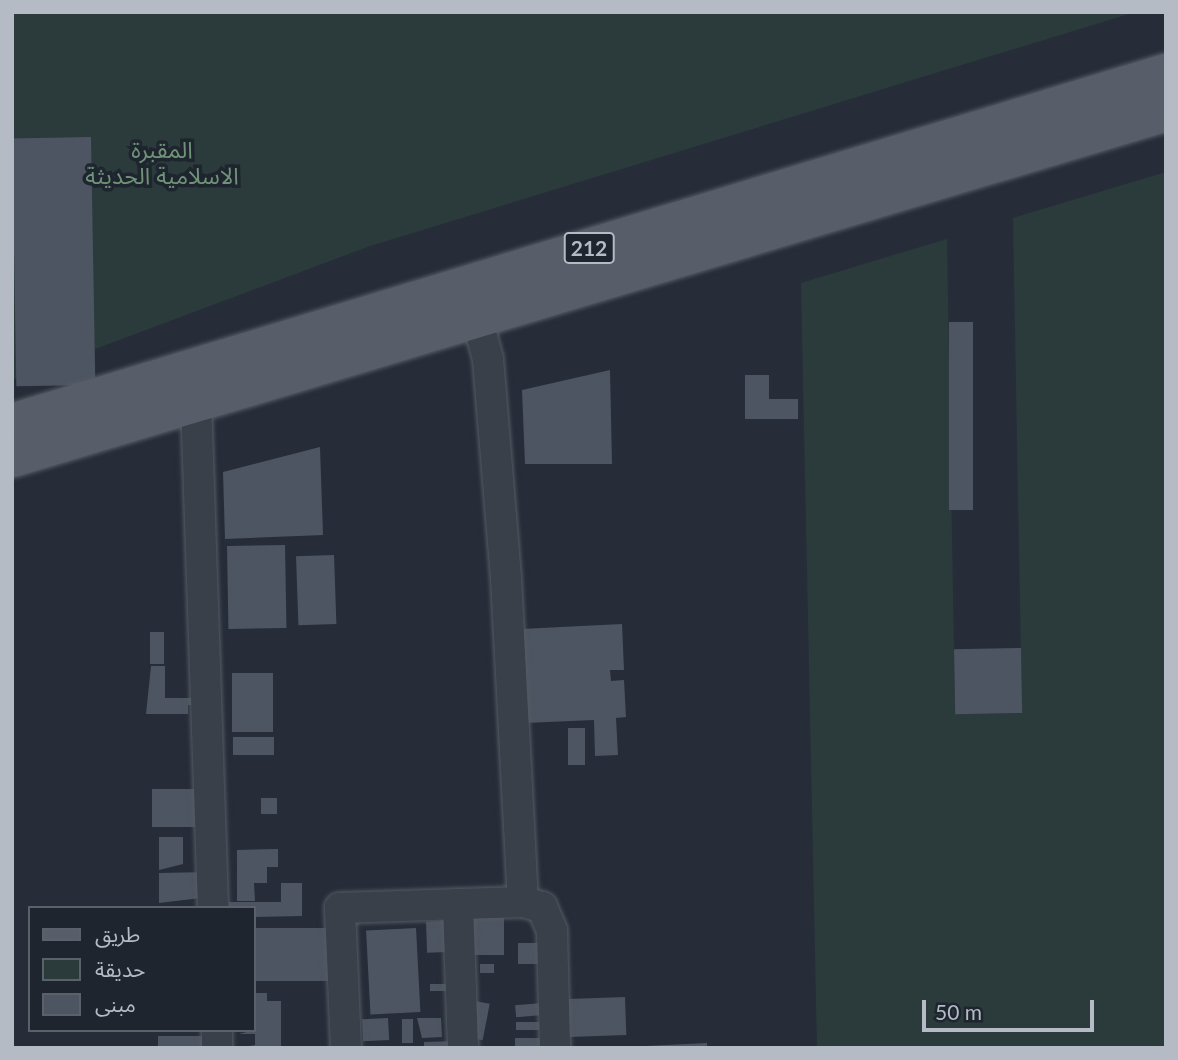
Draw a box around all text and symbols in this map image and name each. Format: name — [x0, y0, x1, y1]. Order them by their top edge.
park label: المقبرة الاسلامية الحديثة — [85, 135, 239, 189]
road number: 212 — [563, 230, 615, 266]
legend — [28, 906, 256, 1032]
text: طريق — [95, 921, 140, 946]
text: حديقة — [95, 956, 145, 981]
scale bar — [926, 986, 1098, 1030]
text: مبنى — [95, 991, 136, 1016]
text: 50 m — [935, 999, 982, 1024]

